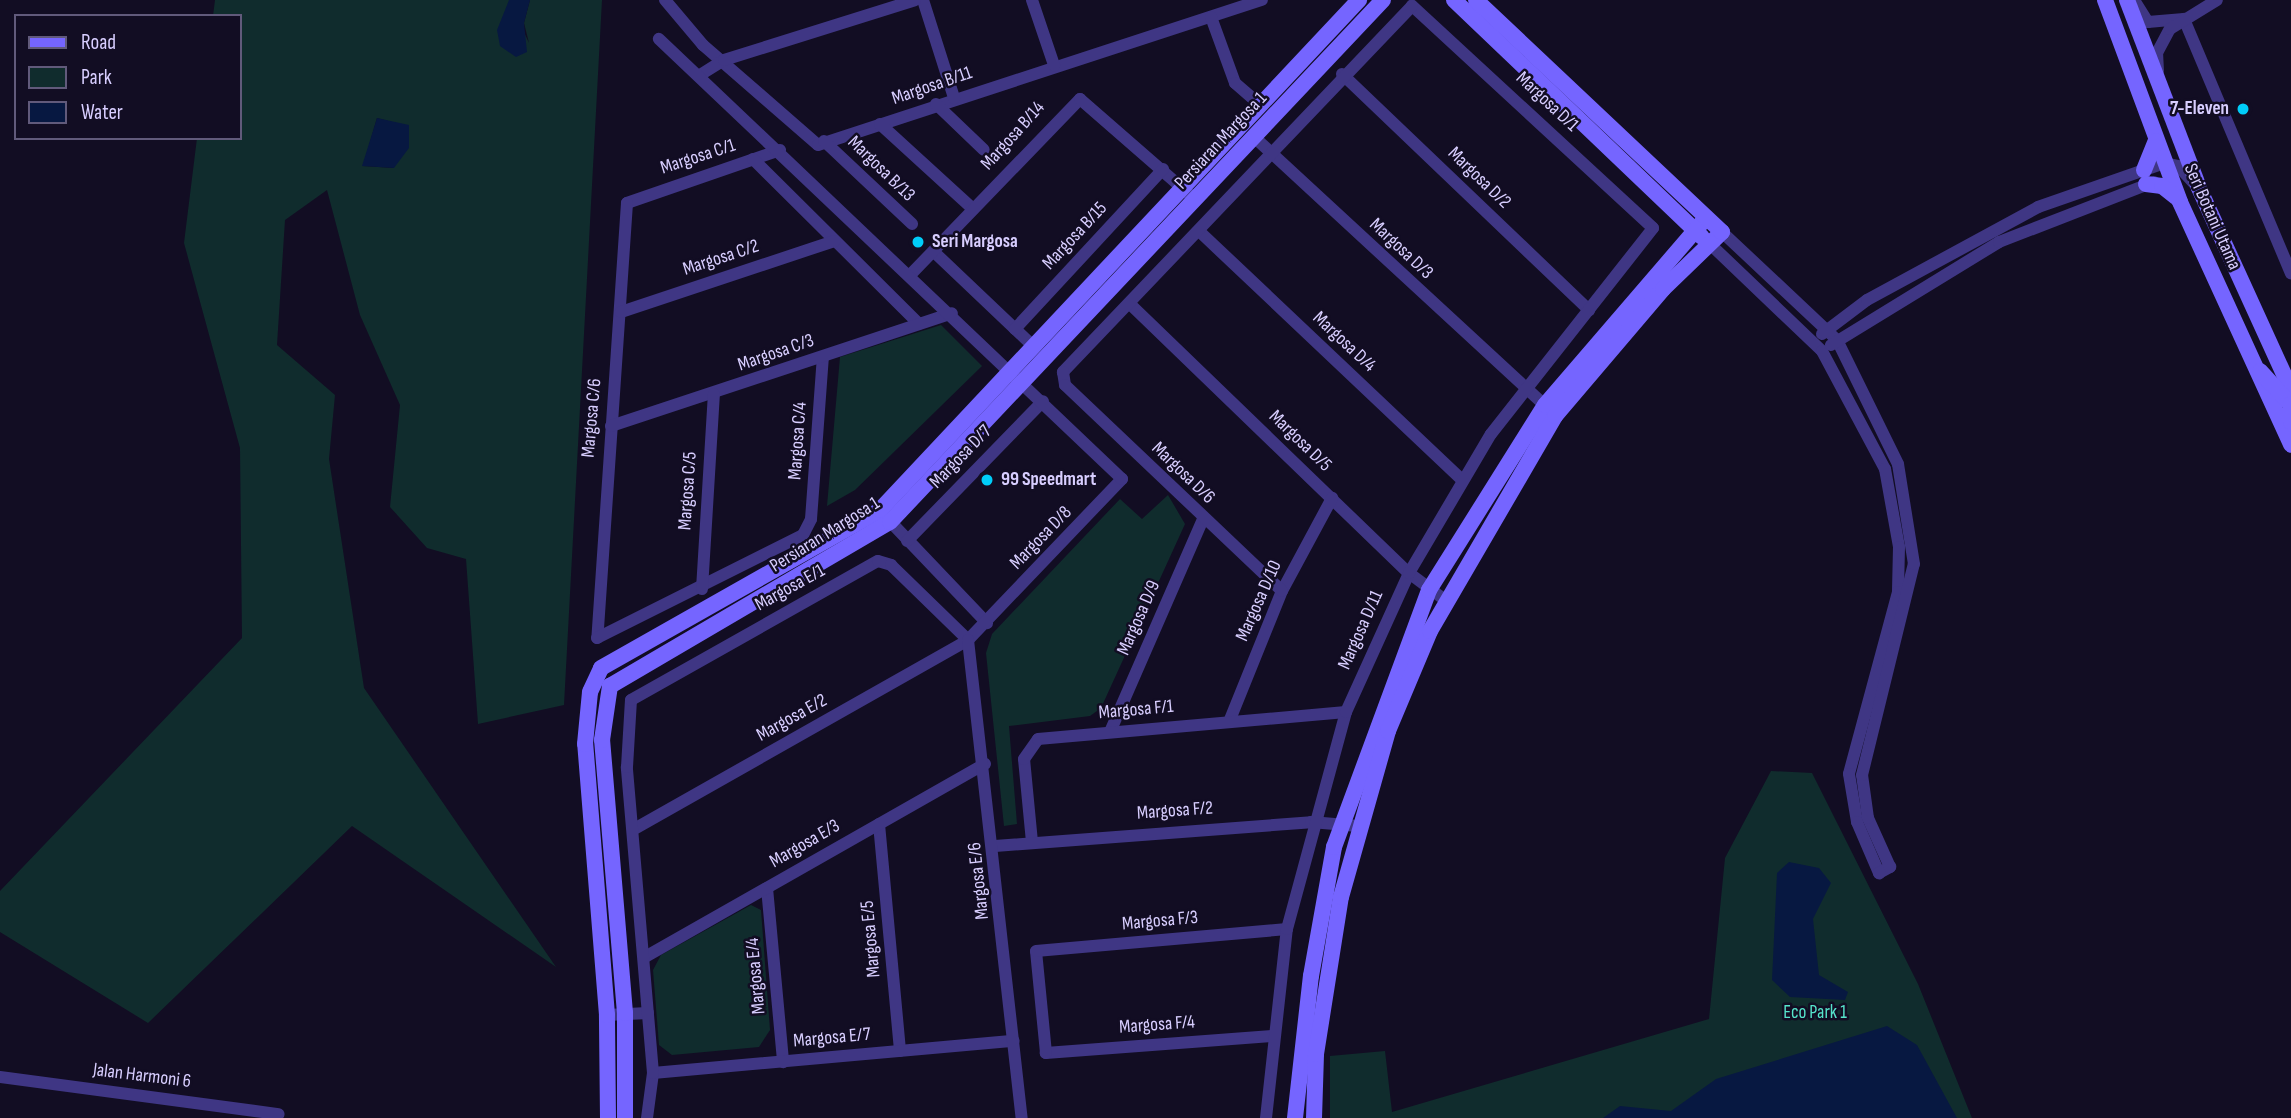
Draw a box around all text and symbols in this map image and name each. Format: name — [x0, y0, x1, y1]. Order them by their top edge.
legend — [14, 14, 242, 140]
text: Road — [81, 30, 116, 55]
street label: Margosa B/11 — [889, 62, 975, 110]
text: Park — [81, 65, 112, 90]
street label: Margosa D/1 — [1511, 67, 1583, 137]
street label: Persiaran Margosa 1 — [1170, 88, 1272, 194]
street label: Margosa B/14 — [976, 97, 1050, 175]
place label: 7-Eleven — [2170, 98, 2229, 120]
text: Water — [81, 100, 123, 125]
marker: 7-Eleven — [2235, 101, 2251, 117]
street label: Margosa B/13 — [843, 131, 919, 207]
street label: Margosa C/1 — [658, 134, 738, 180]
street label: Margosa D/2 — [1443, 142, 1515, 214]
street label: Seri Botani Utama — [2178, 160, 2246, 274]
street label: Margosa B/15 — [1038, 197, 1112, 275]
street label: Margosa D/3 — [1364, 214, 1438, 284]
place label: Seri Margosa — [932, 231, 1018, 253]
marker: Seri Margosa — [910, 234, 926, 250]
street label: Margosa C/2 — [680, 235, 762, 281]
street label: Margosa D/4 — [1308, 307, 1380, 377]
street label: Margosa C/3 — [735, 329, 817, 377]
street label: Margosa C/6 — [577, 378, 607, 458]
street label: Margosa C/4 — [784, 401, 812, 481]
street label: Margosa D/5 — [1264, 406, 1336, 476]
street label: Margosa D/7 — [925, 421, 997, 493]
street label: Margosa D/6 — [1147, 437, 1219, 509]
street label: Margosa C/5 — [674, 451, 702, 531]
place label: 99 Speedmart — [1001, 469, 1096, 491]
marker: 99 Speedmart — [979, 472, 995, 488]
street label: Persiaran Margosa 1 — [766, 492, 884, 578]
street label: Margosa D/8 — [1005, 502, 1077, 574]
street label: Margosa D/10 — [1231, 557, 1287, 645]
street label: Margosa E/1 — [751, 560, 829, 616]
street label: Margosa D/9 — [1112, 577, 1166, 659]
street label: Margosa D/11 — [1333, 587, 1389, 673]
street label: Margosa E/2 — [753, 689, 831, 747]
street label: Margosa F/1 — [1098, 695, 1174, 725]
street label: Margosa F/2 — [1136, 797, 1214, 825]
street label: Margosa E/3 — [766, 815, 844, 873]
street label: Margosa E/6 — [964, 841, 994, 921]
street label: Margosa E/5 — [856, 900, 886, 978]
street label: Margosa F/3 — [1121, 906, 1199, 936]
street label: Margosa E/4 — [741, 937, 771, 1015]
park label: Eco Park 1 — [1783, 1002, 1847, 1024]
street label: Margosa F/4 — [1118, 1011, 1196, 1039]
street label: Margosa E/7 — [792, 1023, 872, 1053]
street label: Jalan Harmoni 6 — [92, 1059, 192, 1093]

